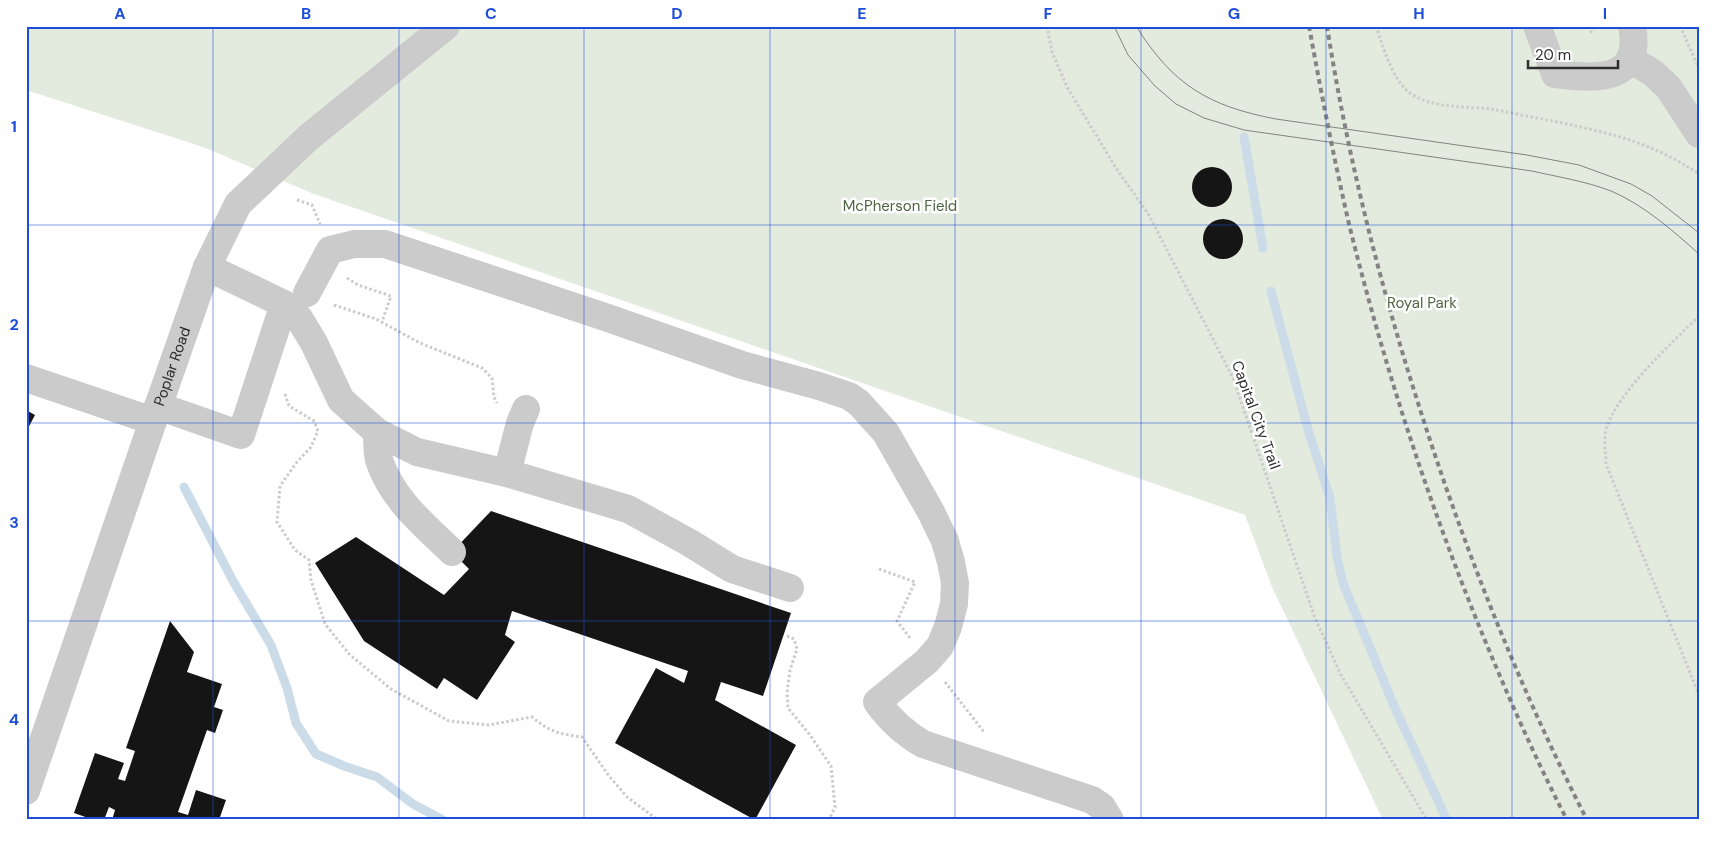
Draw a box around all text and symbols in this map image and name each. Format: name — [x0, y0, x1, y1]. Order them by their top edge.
text: A — [114, 3, 126, 24]
text: B — [301, 3, 311, 24]
text: C — [485, 3, 497, 24]
text: D — [671, 3, 683, 24]
text: E — [857, 3, 867, 24]
text: F — [1044, 3, 1053, 24]
text: G — [1228, 3, 1240, 24]
text: H — [1413, 3, 1425, 24]
text: I — [1603, 3, 1607, 24]
scale bar — [1528, 38, 1618, 70]
text: 20 m — [1535, 45, 1571, 65]
text: 1 — [11, 116, 17, 137]
park label: McPherson Field — [843, 196, 957, 216]
park label: Royal Park — [1387, 293, 1457, 313]
text: 2 — [9, 314, 19, 335]
street label: Poplar Road — [149, 324, 195, 409]
street label: Capital City Trail — [1227, 358, 1285, 472]
text: 3 — [9, 512, 19, 533]
text: 4 — [9, 709, 19, 730]

